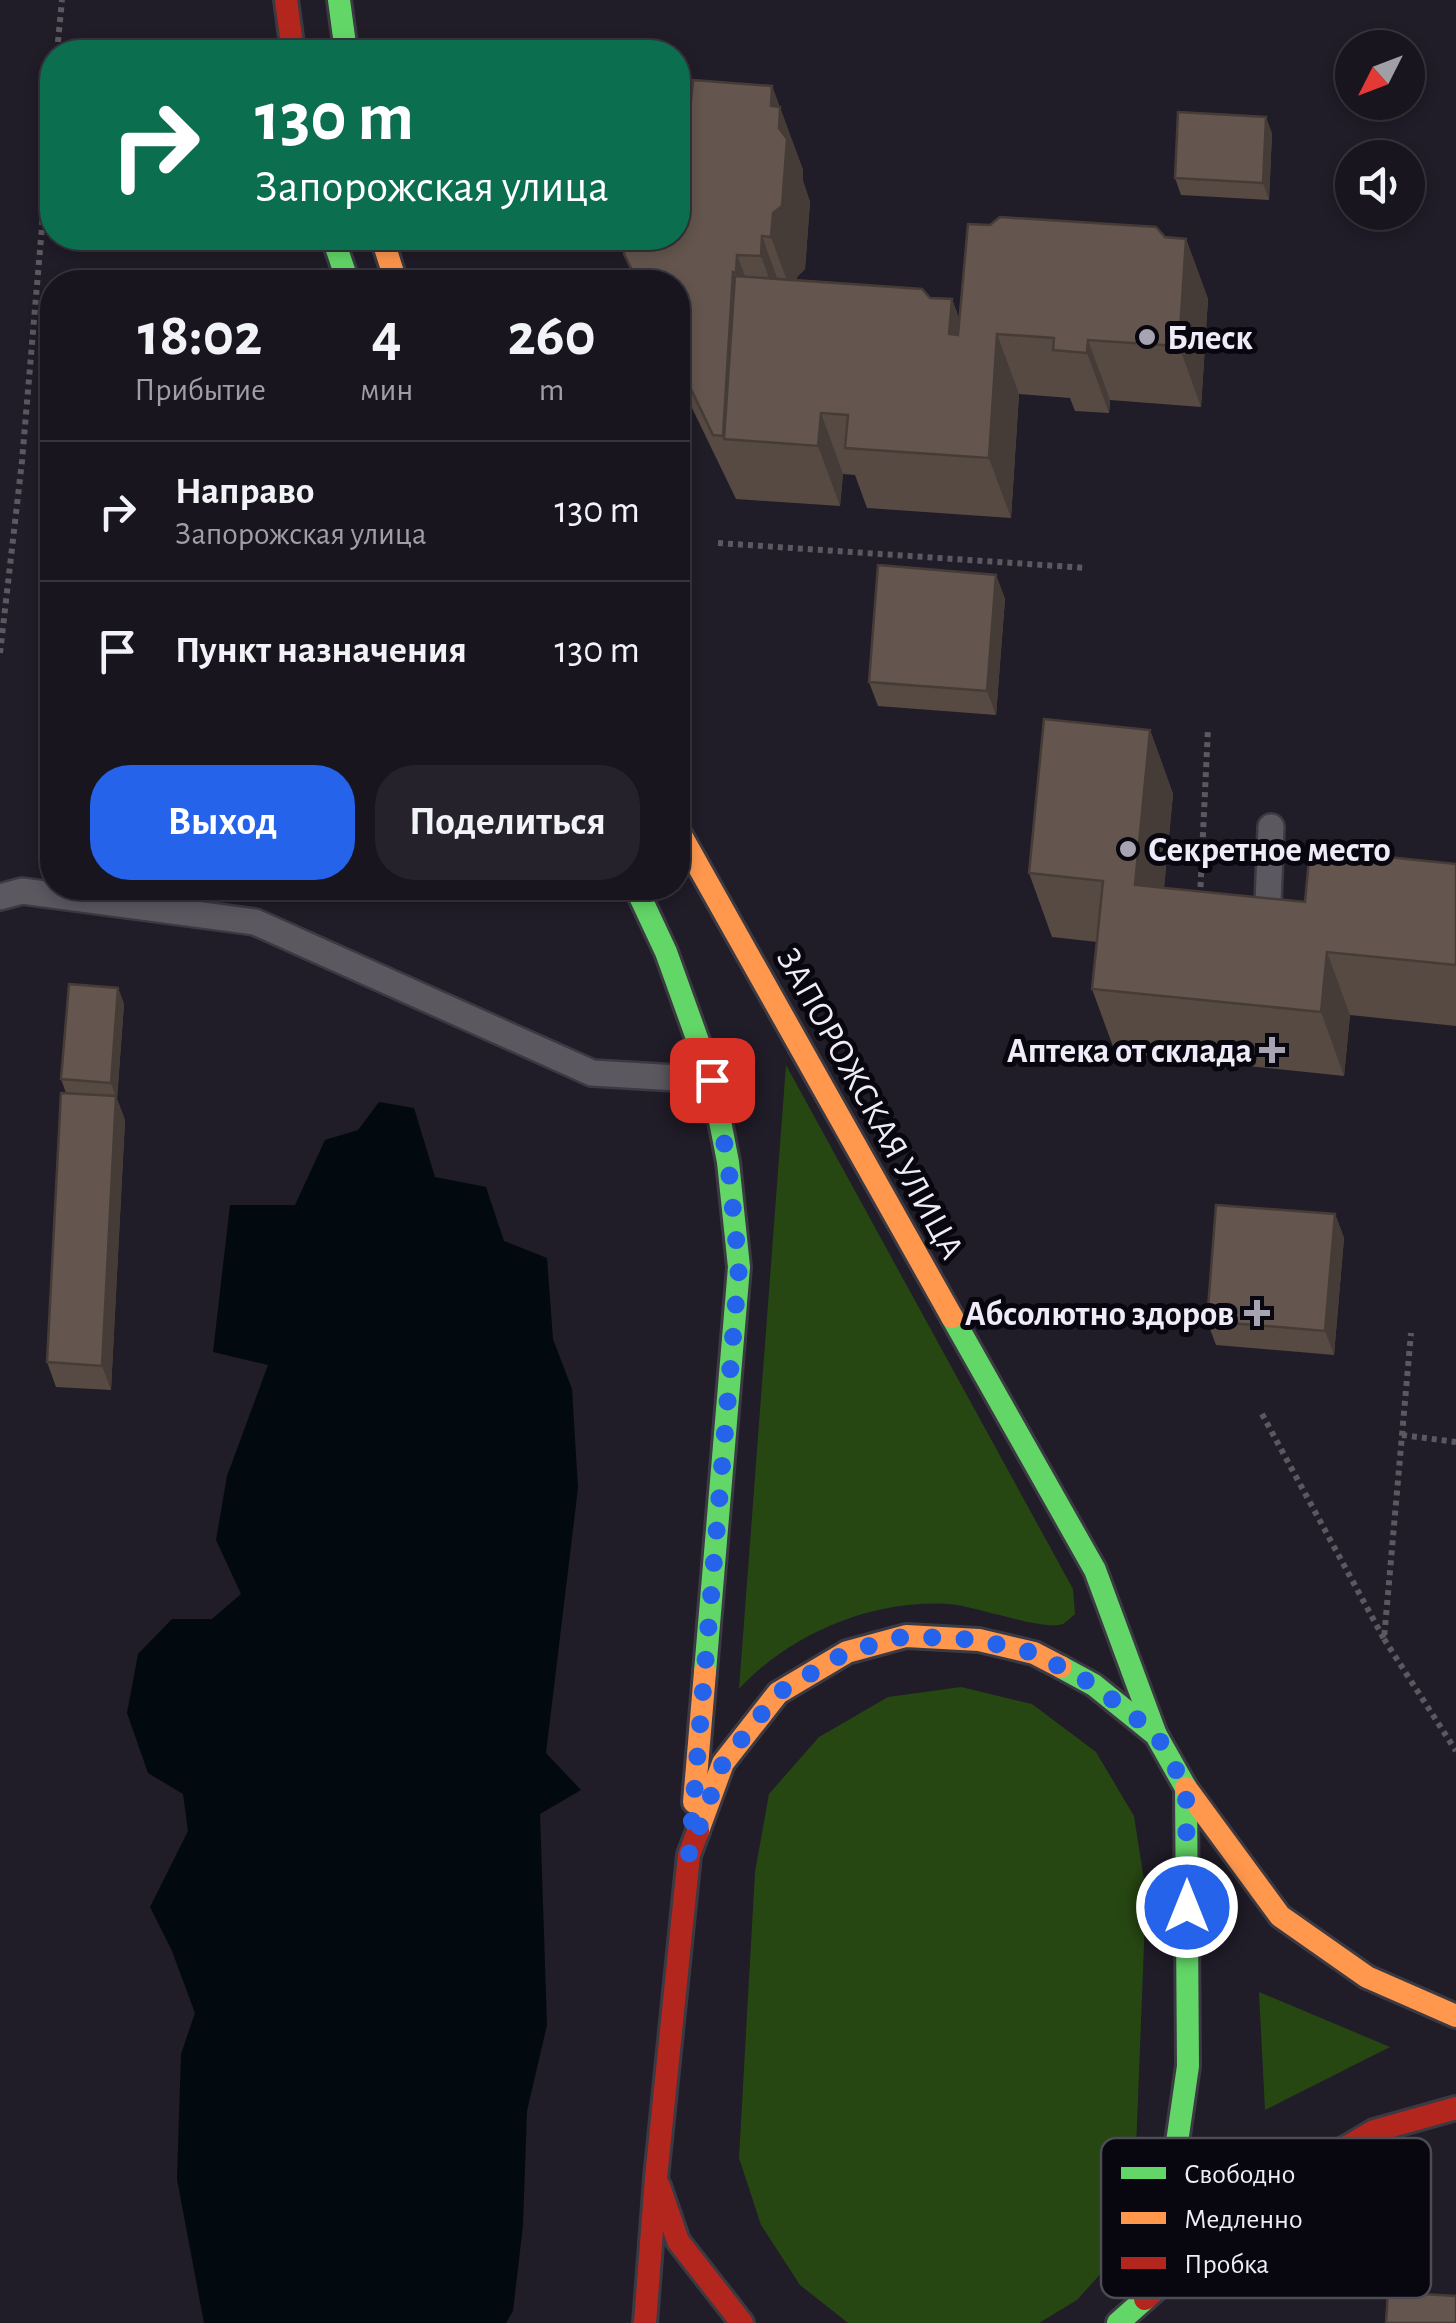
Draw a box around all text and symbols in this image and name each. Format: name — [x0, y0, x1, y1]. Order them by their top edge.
north arrow — [1335, 30, 1425, 120]
map controls — [1335, 30, 1425, 230]
icon: right — [90, 80, 220, 210]
text: 130 m — [255, 83, 414, 153]
button: sound — [1335, 140, 1425, 230]
text: Запорожская улица — [255, 165, 609, 210]
text: 18:02 — [138, 306, 262, 366]
text: 4 — [372, 306, 402, 366]
text: 260 — [507, 306, 596, 366]
place label: Блеск — [1167, 321, 1253, 356]
marker: Блеск — [1136, 326, 1158, 348]
text: Прибытие — [134, 374, 266, 406]
text: мин — [360, 374, 413, 406]
text: m — [539, 374, 564, 406]
text: Направо — [175, 473, 314, 511]
icon: right — [90, 484, 145, 539]
text: 130 m — [555, 492, 640, 530]
text: Запорожская улица — [175, 518, 427, 550]
icon: arrive — [90, 624, 145, 679]
text: Пункт назначения — [175, 632, 467, 670]
text: 130 m — [555, 632, 640, 670]
button: Выход — [90, 765, 355, 880]
button: Поделиться — [375, 765, 640, 880]
place label: Секретное место — [1148, 833, 1391, 868]
marker: Секретное место — [1117, 838, 1139, 860]
street label: ЗАПОРОЖСКАЯ УЛИЦА — [770, 943, 970, 1265]
place label: Аптека от склада — [1007, 1034, 1252, 1069]
pin — [670, 1038, 755, 1123]
marker: Аптека от склада — [1261, 1039, 1283, 1061]
icon: arrive — [685, 1053, 740, 1108]
place label: Абсолютно здоров — [965, 1297, 1234, 1332]
marker: Абсолютно здоров — [1244, 1300, 1270, 1326]
position arrow — [1135, 1855, 1239, 1959]
legend — [1101, 2138, 1431, 2298]
text: Свободно — [1184, 2161, 1295, 2189]
text: Медленно — [1184, 2206, 1303, 2234]
text: Пробка — [1184, 2251, 1269, 2279]

